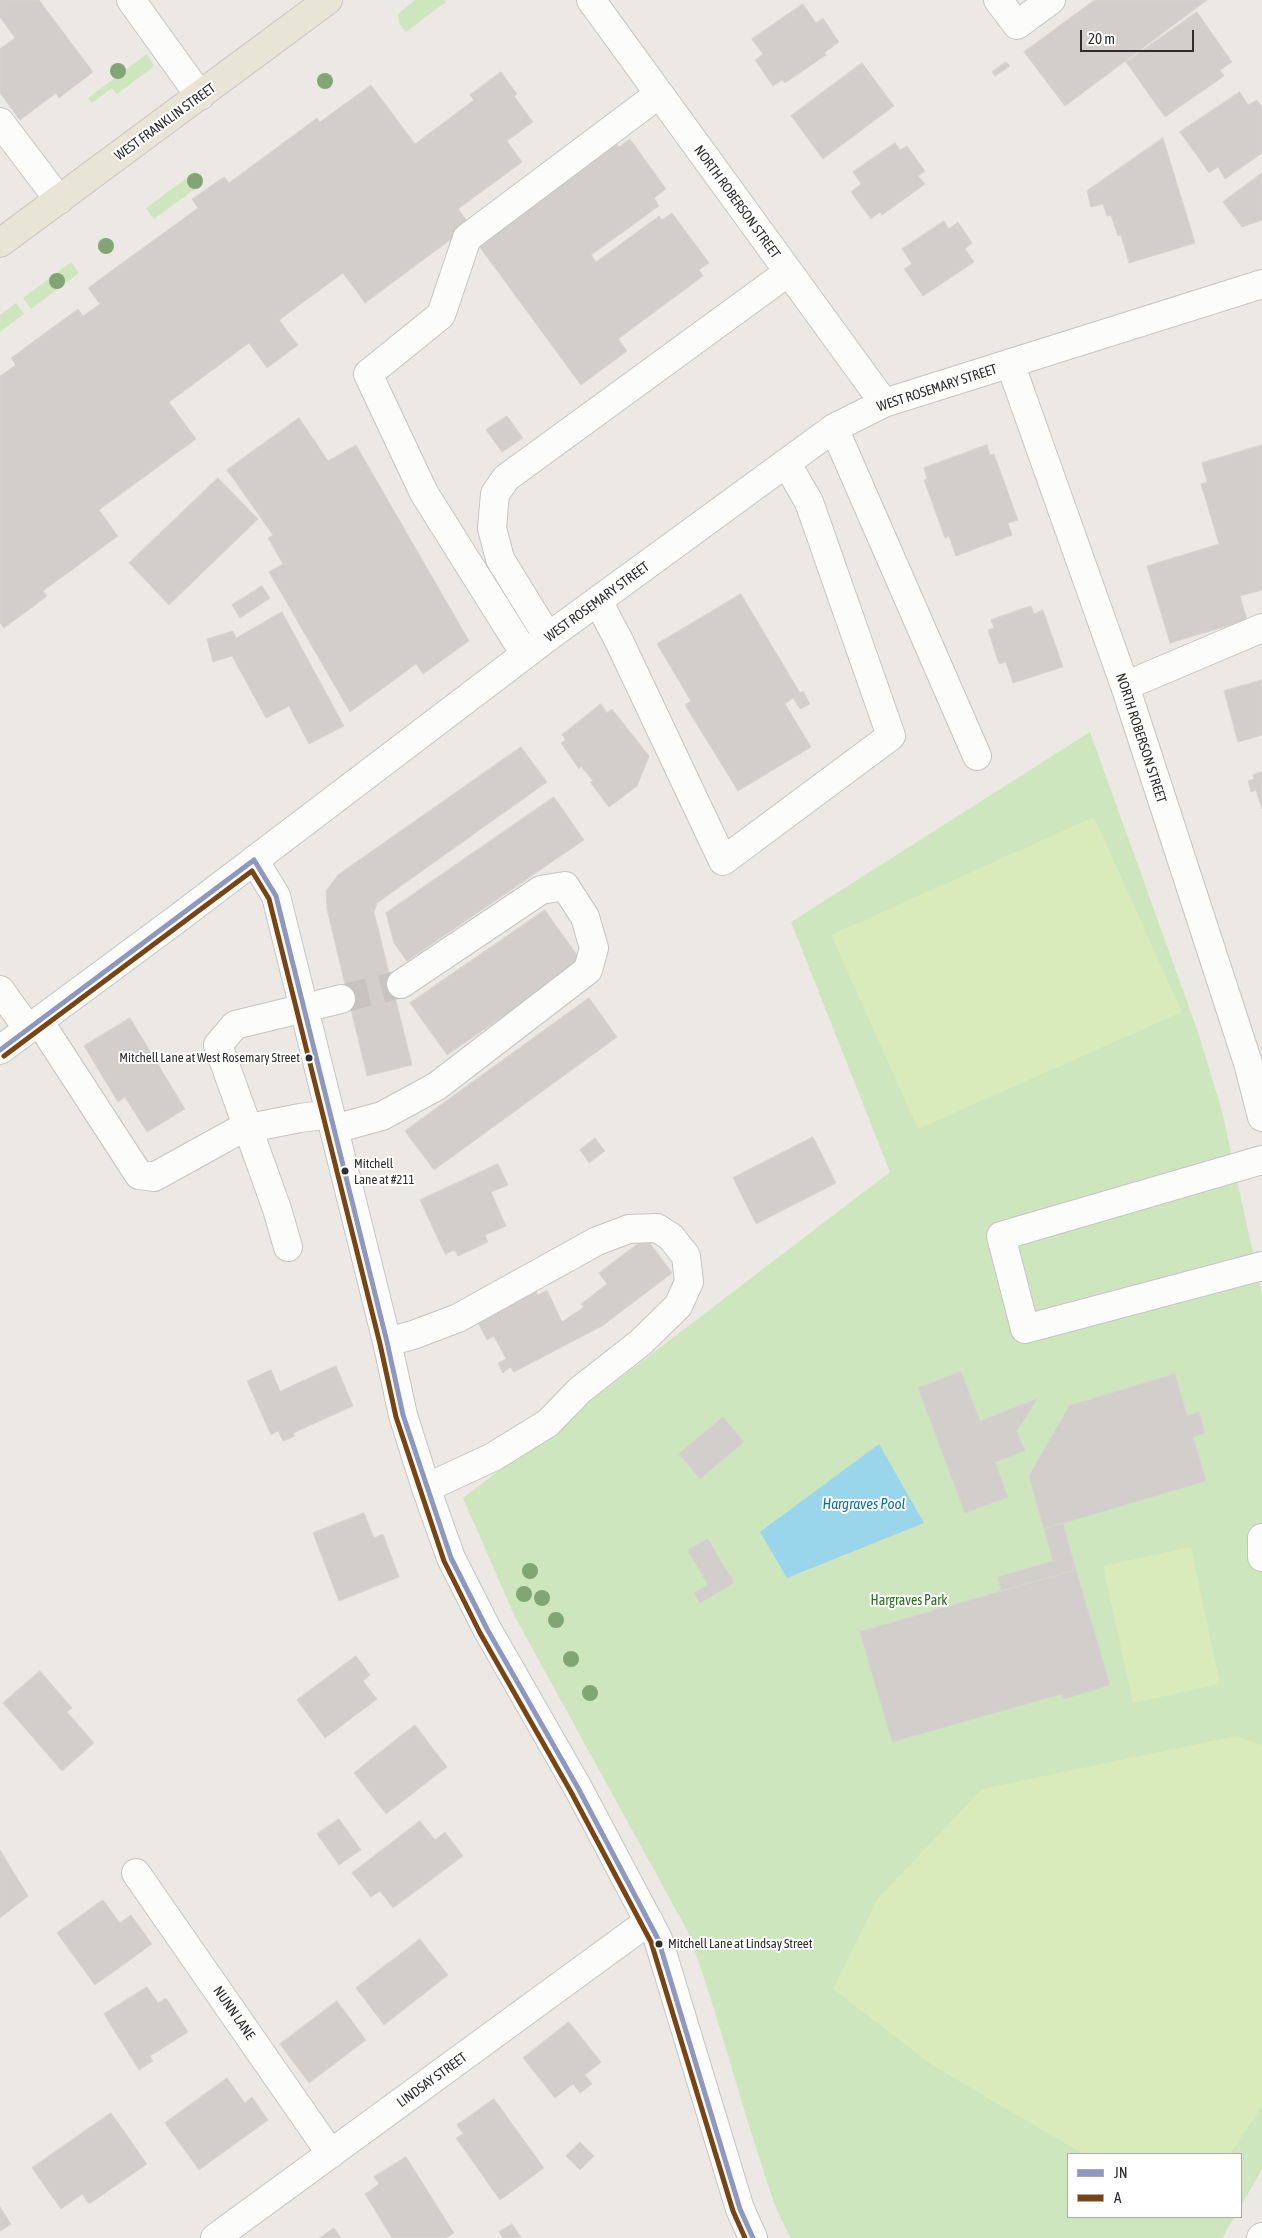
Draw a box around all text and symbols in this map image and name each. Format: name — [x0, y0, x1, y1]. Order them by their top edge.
scale bar — [1082, 20, 1196, 52]
text: 20 m — [1088, 30, 1115, 47]
street label: WEST FRANKLIN STREET — [111, 80, 219, 164]
street label: NORTH ROBERSON STREET — [690, 142, 784, 262]
street label: WEST ROSEMARY STREET — [875, 361, 999, 415]
street label: WEST ROSEMARY STREET — [541, 558, 653, 646]
street label: NORTH ROBERSON STREET — [1112, 671, 1170, 805]
place label: Mitchell Lane at West Rosemary Street — [119, 1050, 300, 1066]
marker: Mitchell Lane at West Rosemary Street — [304, 1053, 314, 1063]
place label: Mitchell Lane at #211 — [354, 1156, 415, 1187]
marker: Mitchell Lane at #211 — [340, 1166, 350, 1176]
water label: Hargraves Pool — [822, 1495, 906, 1513]
park label: Hargraves Park — [871, 1593, 947, 1609]
place label: Mitchell Lane at Lindsay Street — [668, 1936, 812, 1952]
marker: Mitchell Lane at Lindsay Street — [654, 1939, 664, 1949]
street label: NUNN LANE — [209, 1983, 259, 2043]
street label: LINDSAY STREET — [394, 2049, 470, 2111]
legend — [1067, 2153, 1242, 2218]
text: JN — [1114, 2164, 1128, 2181]
text: A — [1114, 2189, 1121, 2206]

